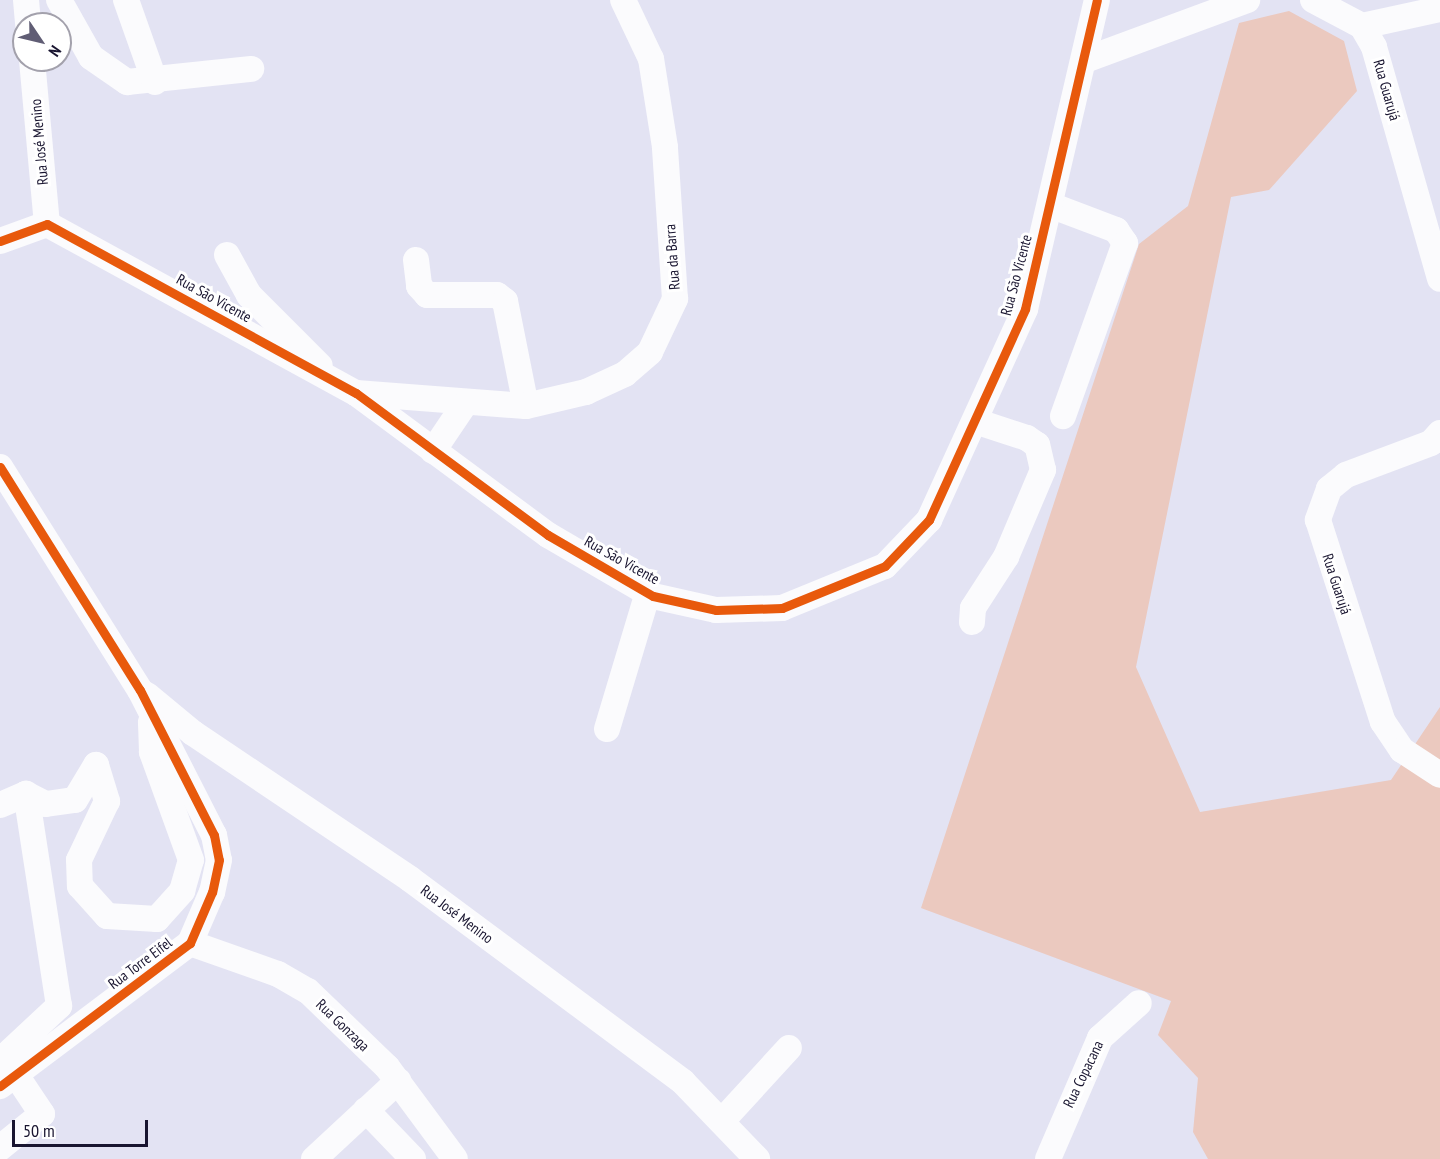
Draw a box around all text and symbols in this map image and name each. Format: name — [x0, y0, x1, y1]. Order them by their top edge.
north arrow — [12, 12, 72, 72]
text: N — [44, 42, 66, 60]
street label: Rua Guarujá — [1370, 57, 1404, 123]
street label: Rua José Menino — [26, 98, 52, 186]
street label: Rua da Barra — [661, 224, 683, 290]
street label: Rua São Vicente — [997, 232, 1035, 318]
street label: Rua São Vicente — [173, 270, 255, 326]
street label: Rua São Vicente — [581, 532, 663, 588]
street label: Rua Guarujá — [1319, 551, 1355, 617]
street label: Rua José Menino — [417, 881, 497, 947]
street label: Rua Torre Eifel — [105, 933, 175, 993]
street label: Rua Gonzaga — [313, 995, 373, 1055]
street label: Rua Copacana — [1059, 1038, 1107, 1110]
scale bar — [15, 1108, 152, 1146]
text: 50 m — [23, 1119, 55, 1142]

